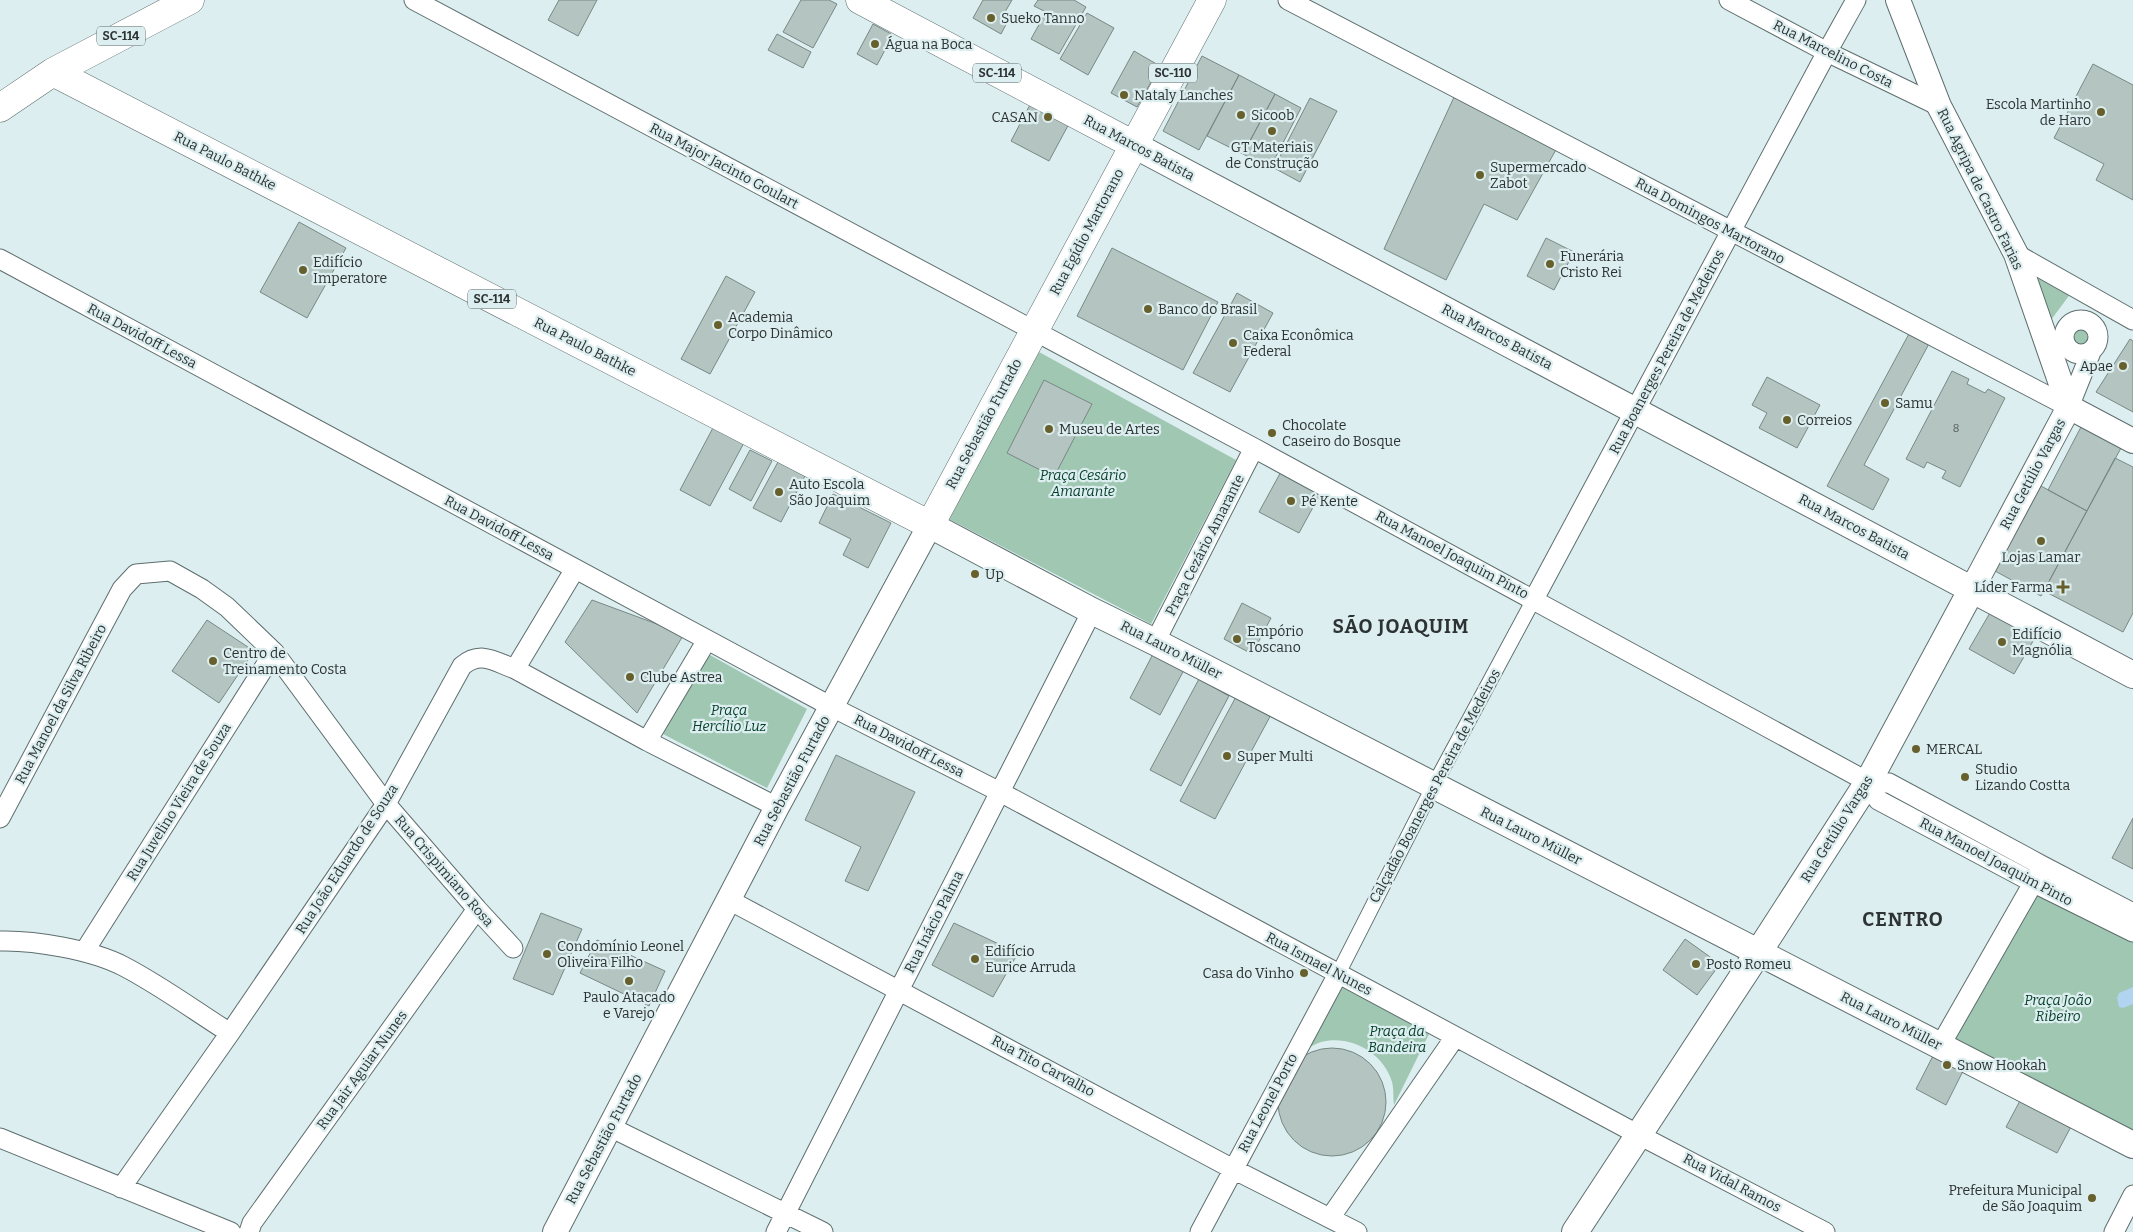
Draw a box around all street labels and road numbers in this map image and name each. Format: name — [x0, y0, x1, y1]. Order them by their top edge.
street label: Rua Marcelino Costa — [1770, 16, 1896, 92]
road number: SC-114 — [97, 27, 145, 46]
road number: SC-114 — [973, 64, 1021, 82]
road number: SC-110 — [1149, 64, 1197, 82]
street label: Rua Agripa de Castro Farias — [1933, 106, 2027, 272]
street label: Rua Marcos Batista — [1081, 112, 1198, 185]
street label: Rua Major Jacinto Goulart — [647, 119, 801, 213]
street label: Rua Paulo Bathke — [171, 128, 279, 194]
street label: Rua Egídio Martorano — [1046, 166, 1128, 298]
street label: Rua Domingos Martorano — [1632, 174, 1788, 268]
street label: Rua Boanerges Pereira de Medeiros — [1606, 247, 1728, 457]
road number: SC-114 — [468, 290, 516, 308]
street label: Rua Davidoff Lessa — [84, 300, 200, 372]
street label: Rua Marcos Batista — [1439, 301, 1556, 374]
street label: Rua Paulo Bathke — [531, 314, 639, 380]
street label: Rua Sebastião Furtado — [942, 356, 1026, 492]
street label: Rua Getúlio Vargas — [1997, 416, 2069, 532]
street label: Praça Cezário Amarante — [1162, 472, 1248, 618]
street label: Rua Marcos Batista — [1796, 491, 1913, 564]
street label: Rua Davidoff Lessa — [441, 492, 557, 564]
street label: Rua Manoel Joaquim Pinto — [1373, 507, 1531, 603]
street label: Rua Lauro Müller — [1117, 617, 1225, 683]
street label: Rua Manoel da Silva Ribeiro — [12, 621, 110, 787]
street label: Calçadão Boanerges Pereira de Medeiros — [1366, 666, 1504, 906]
street label: Rua Davidoff Lessa — [851, 711, 967, 781]
street label: Rua Sebastião Furtado — [750, 713, 834, 849]
street label: Rua Juvelino Vieira de Souza — [123, 720, 235, 884]
street label: Rua Getúlio Vargas — [1797, 772, 1877, 886]
street label: Rua João Eduardo de Souza — [292, 781, 402, 937]
street label: Rua Lauro Müller — [1477, 803, 1585, 869]
street label: Rua Crispimiano Rosa — [391, 812, 497, 930]
street label: Rua Manoel Joaquim Pinto — [1917, 814, 2075, 910]
street label: Rua Inácio Palma — [901, 868, 967, 976]
street label: Rua Ismael Nunes — [1263, 929, 1375, 999]
street label: Rua Lauro Müller — [1837, 988, 1945, 1054]
street label: Rua Jair Aguiar Nunes — [313, 1007, 411, 1133]
street label: Rua Tito Carvalho — [989, 1032, 1097, 1100]
street label: Rua Leonel Porto — [1235, 1050, 1301, 1156]
street label: Rua Sebastião Furtado — [562, 1071, 646, 1207]
street label: Rua Vidal Ramos — [1680, 1150, 1784, 1216]

